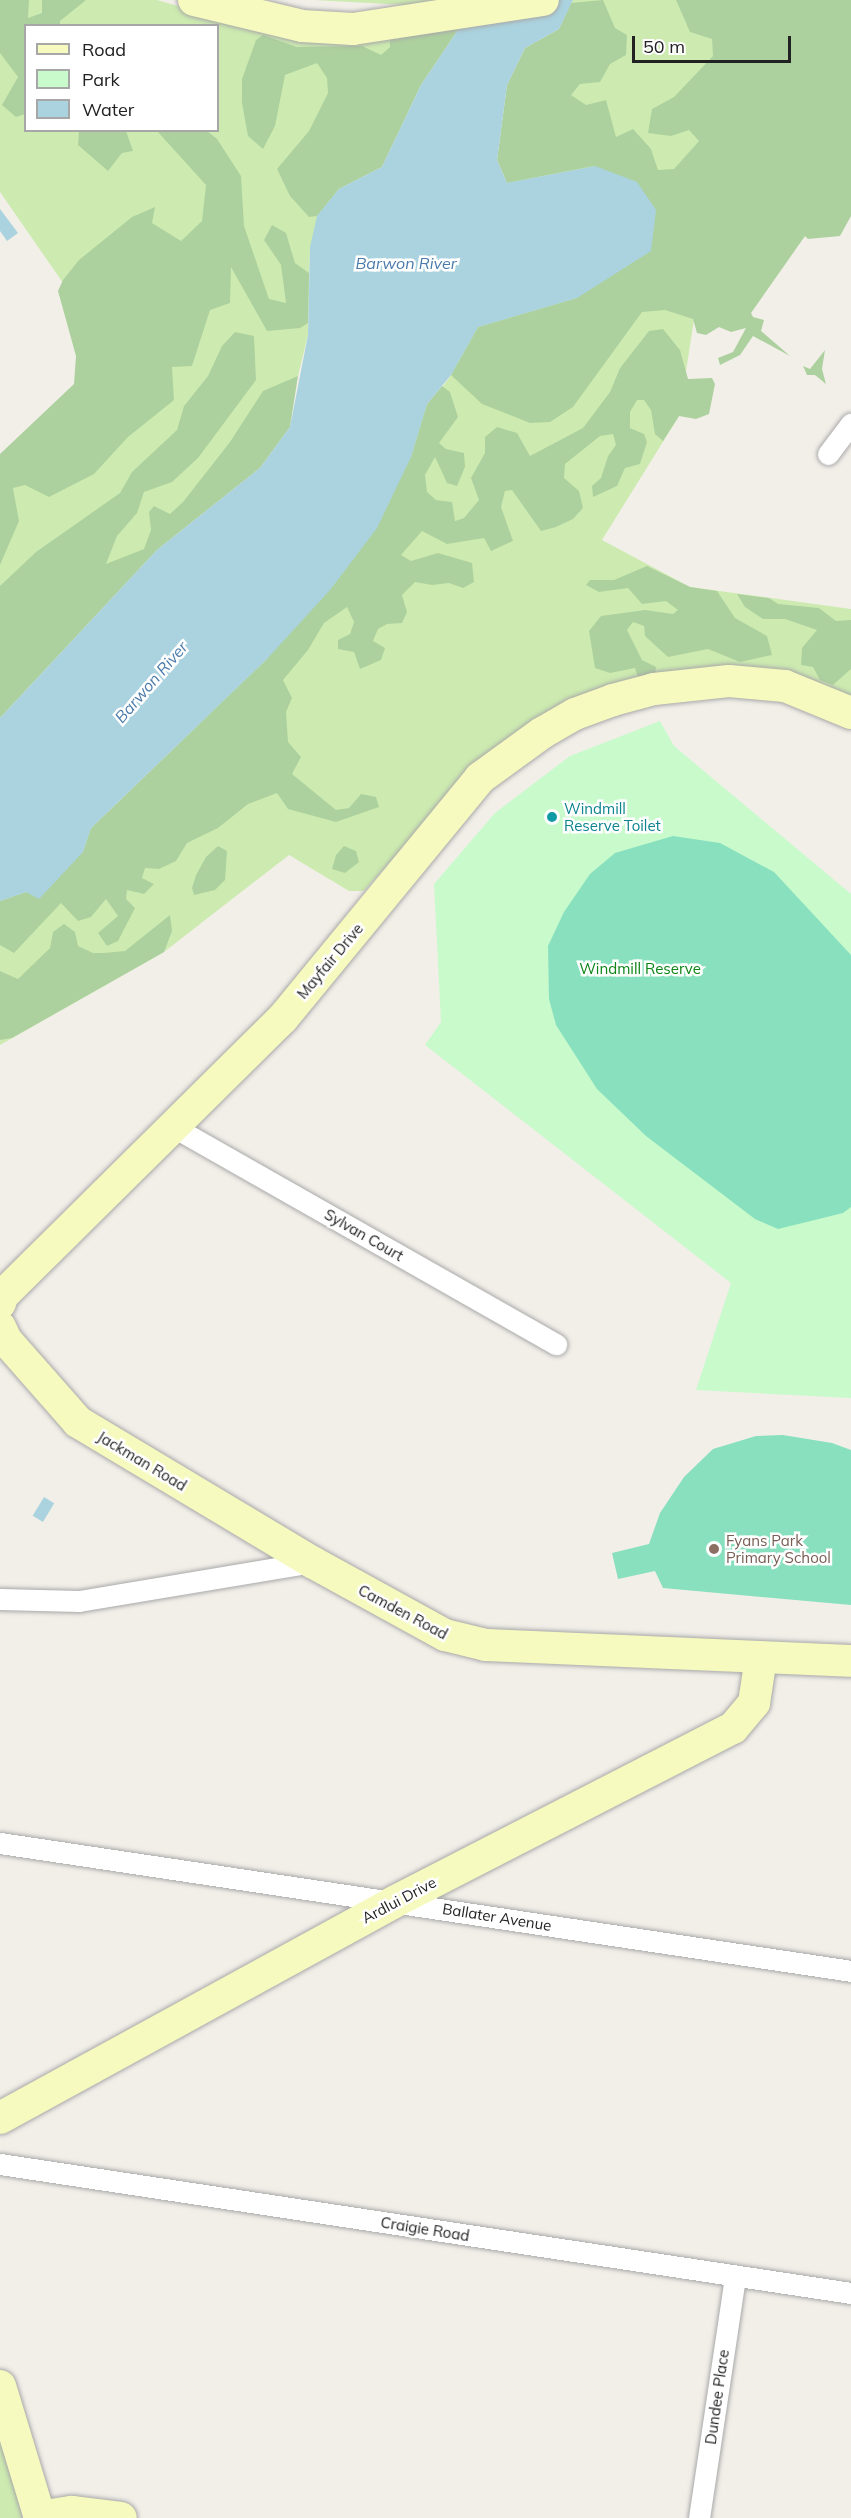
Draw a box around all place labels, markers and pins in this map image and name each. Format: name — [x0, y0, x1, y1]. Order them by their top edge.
place label: Windmill Reserve Toilet — [564, 799, 661, 834]
marker: Windmill Reserve Toilet — [545, 810, 559, 824]
place label: Fyans Park Primary School — [726, 1531, 831, 1566]
marker: Fyans Park Primary School — [707, 1542, 721, 1556]

